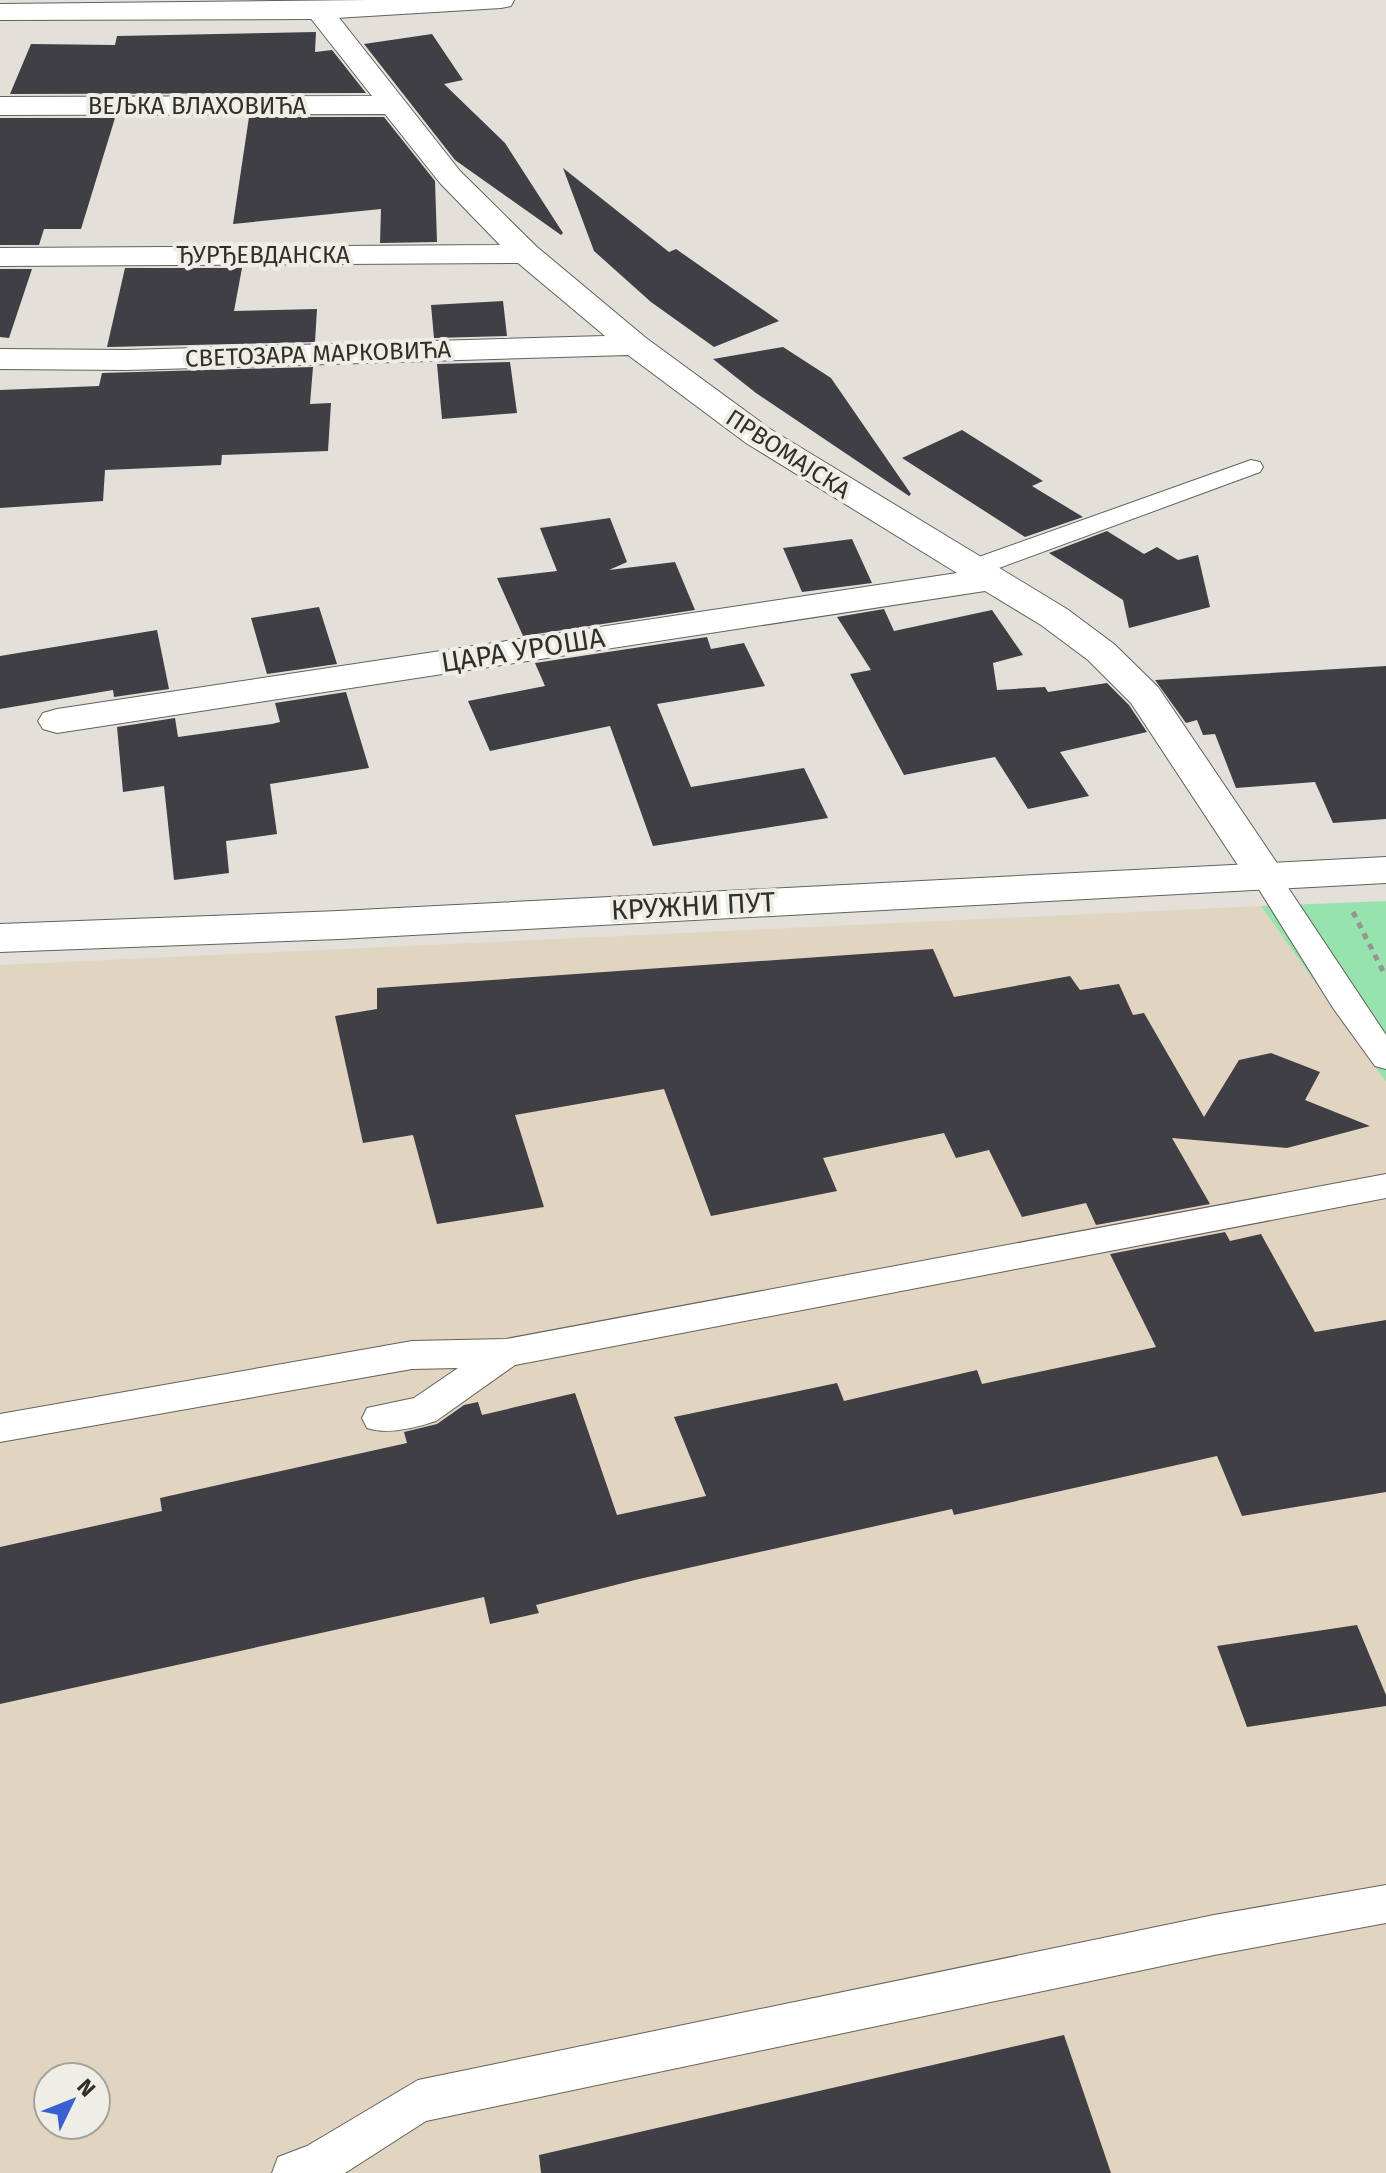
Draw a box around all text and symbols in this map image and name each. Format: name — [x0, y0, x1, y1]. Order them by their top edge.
street label: ВЕЉКА ВЛАХОВИЋА — [88, 92, 307, 120]
street label: ЂУРЂЕВДАНСКА — [176, 241, 350, 269]
street label: СВЕТОЗАРА МАРКОВИЋА — [185, 335, 452, 373]
street label: ПРВОМАЈСКА — [721, 404, 855, 505]
street label: ЦАРА УРОША — [439, 621, 607, 679]
street label: КРУЖНИ ПУТ — [610, 885, 776, 927]
north arrow — [32, 2061, 112, 2141]
text: N — [71, 2073, 101, 2102]

